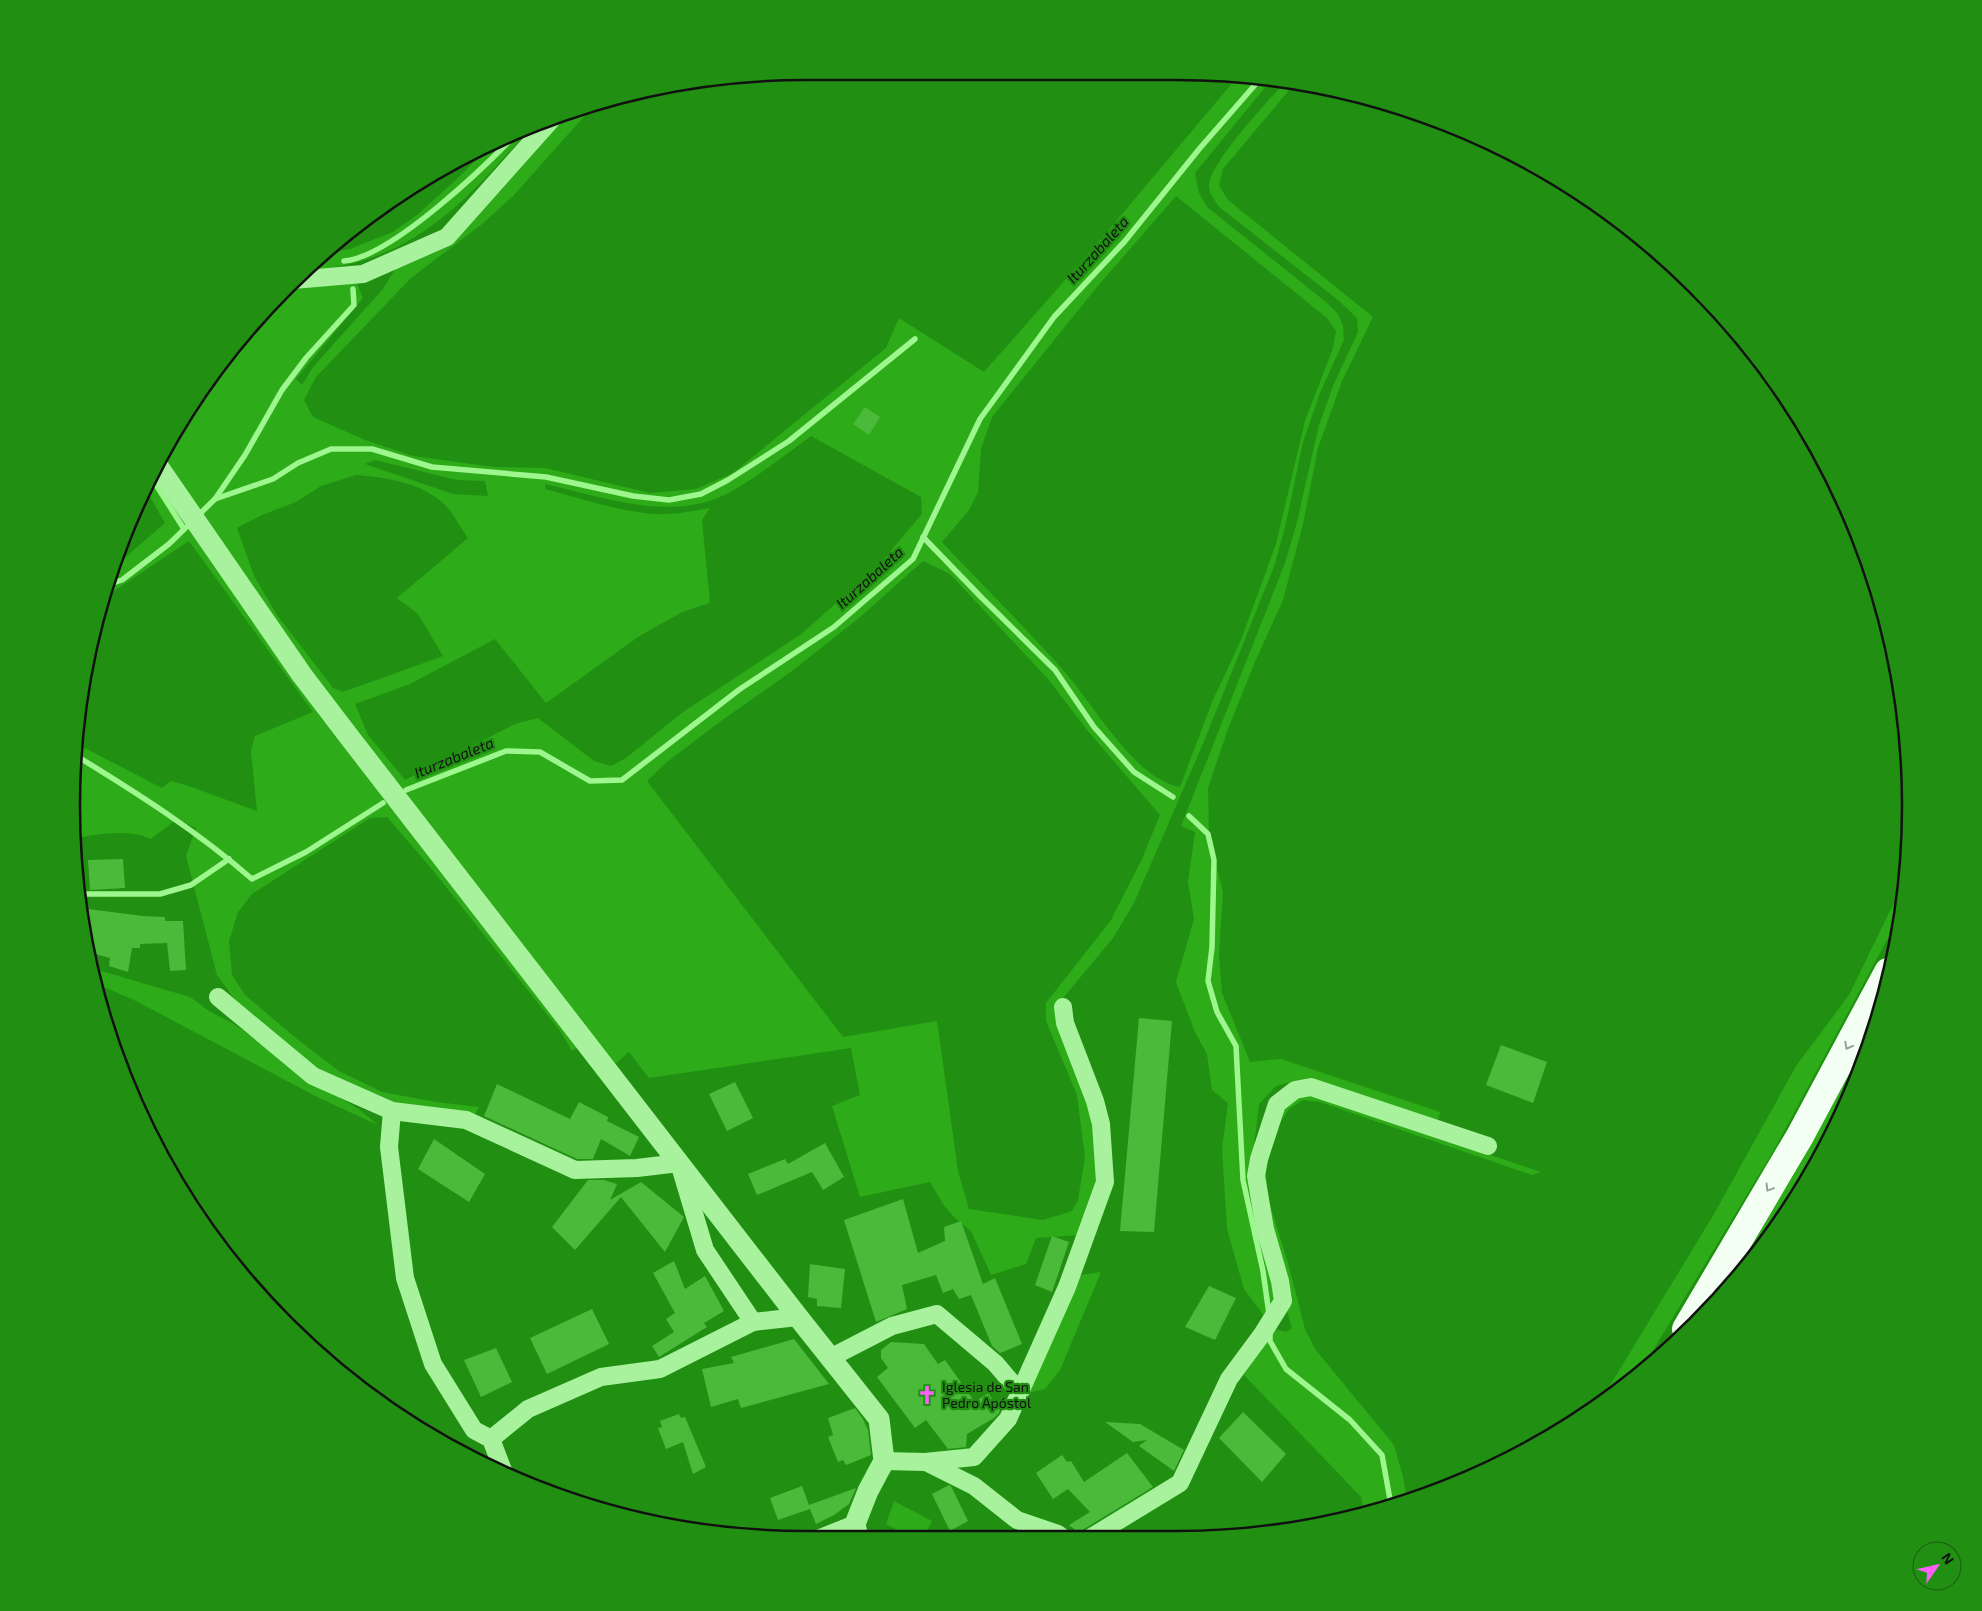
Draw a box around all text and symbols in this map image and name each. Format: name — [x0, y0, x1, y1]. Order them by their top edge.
water label: Iturzabaleta — [1062, 212, 1132, 287]
water label: Iturzabaleta — [832, 542, 907, 612]
water label: Iturzabaleta — [411, 733, 496, 781]
one-way arrow — [1844, 1041, 1854, 1050]
one-way arrow — [1766, 1183, 1776, 1192]
place label: Iglesia de San Pedro Apóstol — [942, 1378, 1032, 1411]
church icon: Iglesia de San Pedro Apóstol — [916, 1384, 938, 1406]
north arrow — [1912, 1541, 1962, 1591]
text: N — [1938, 1550, 1958, 1567]

